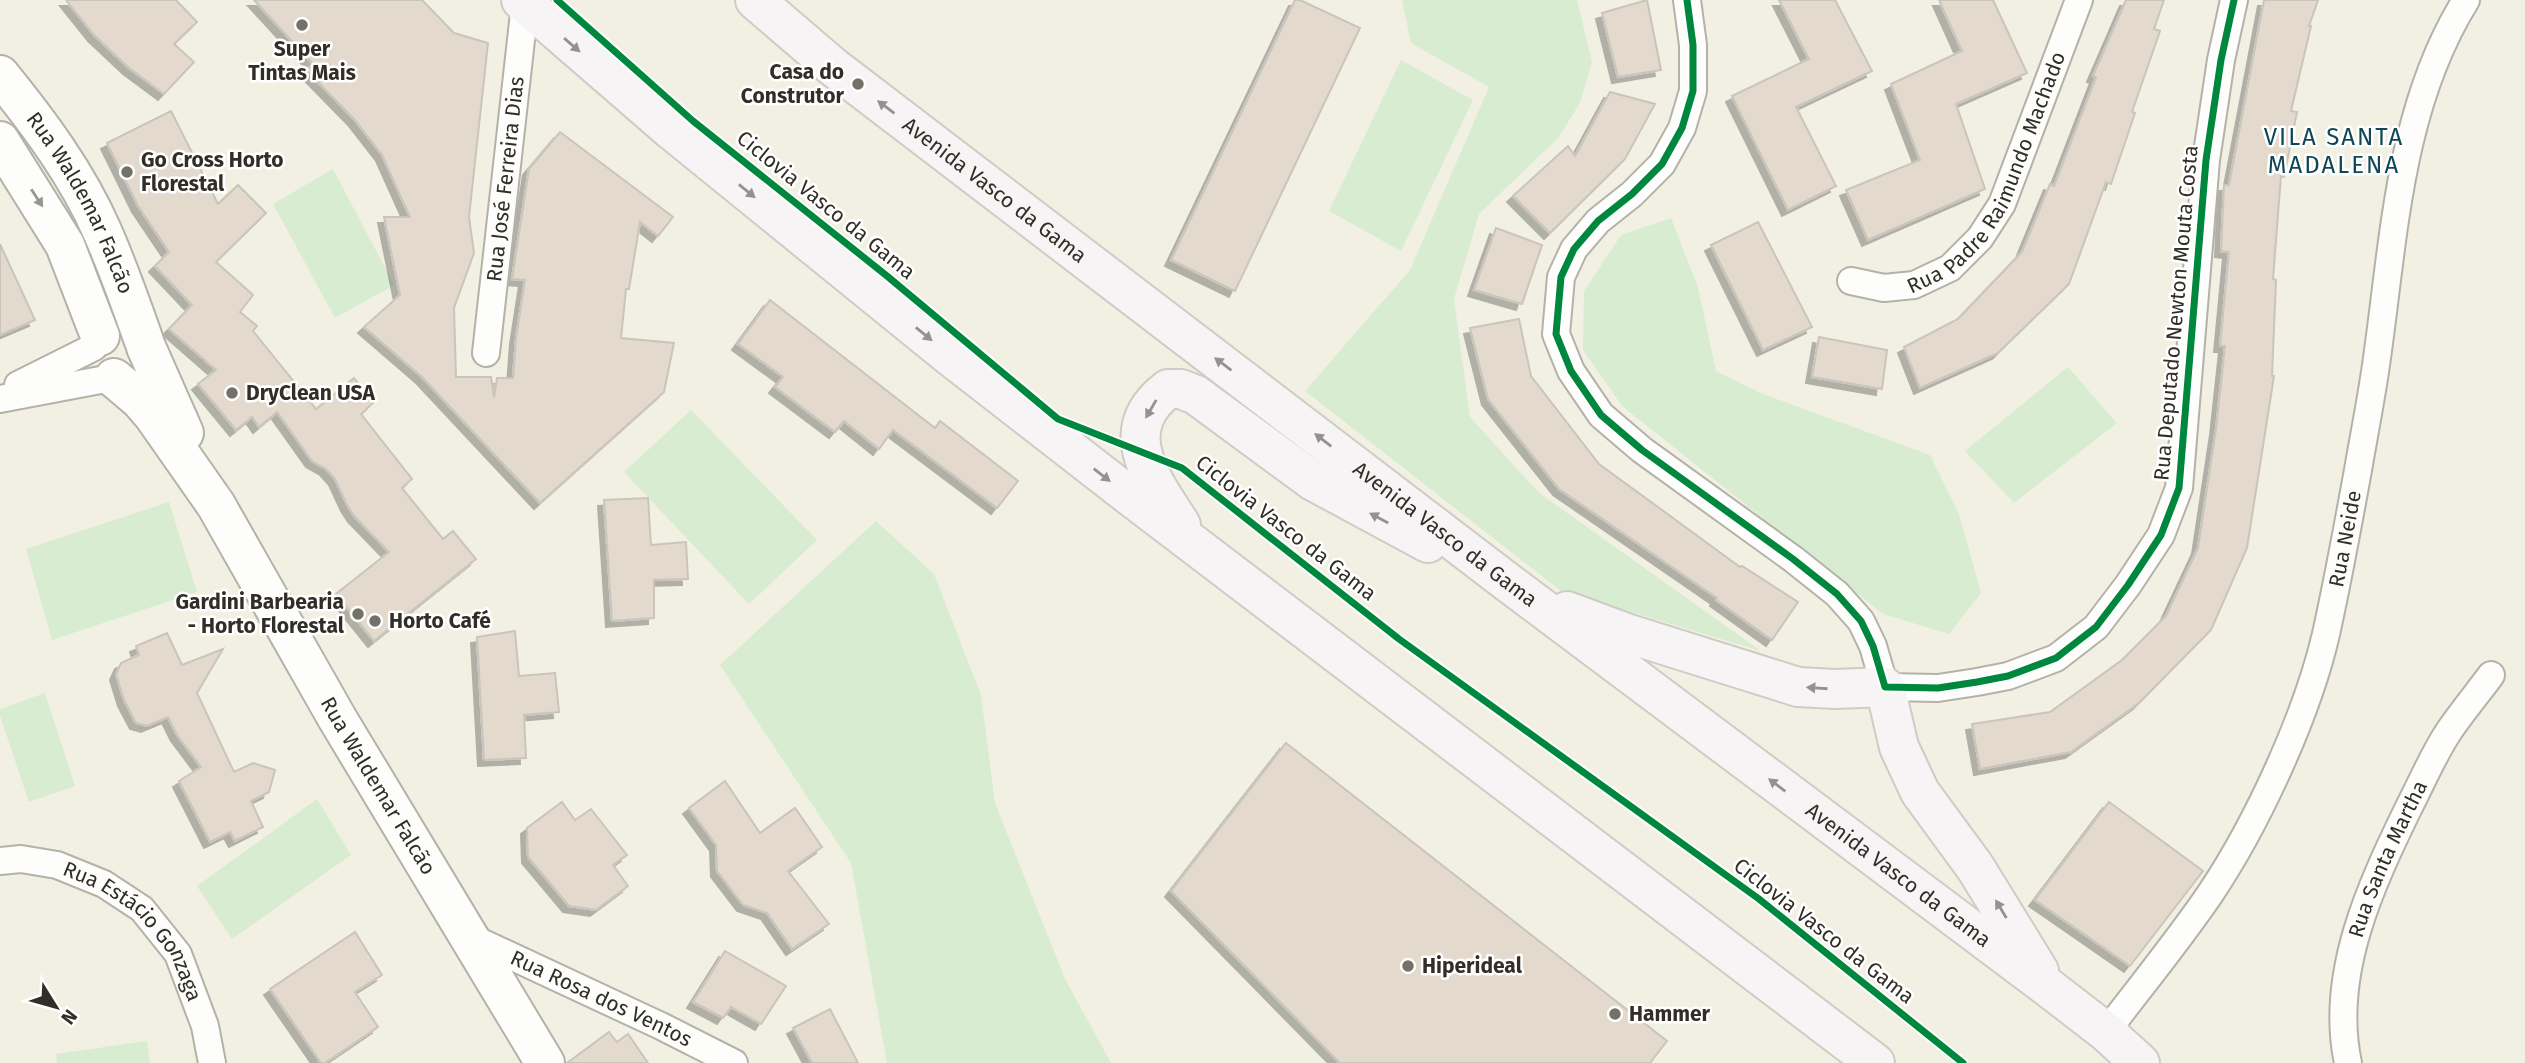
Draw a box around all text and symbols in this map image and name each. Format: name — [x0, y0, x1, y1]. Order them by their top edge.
marker: Super Tintas Mais — [294, 17, 310, 33]
place label: Super Tintas Mais — [248, 36, 356, 86]
one-way arrow — [563, 37, 581, 53]
street label: Rua Padre Raimundo Machado — [1903, 48, 2071, 299]
place label: Casa do Construtor — [741, 59, 845, 109]
street label: Rua José Ferreira Dias — [481, 75, 530, 283]
marker: Casa do Construtor — [850, 76, 866, 92]
one-way arrow — [877, 100, 895, 115]
street label: Rua Waldemar Falcão — [21, 107, 139, 297]
street label: Avenida Vasco da Gama — [897, 112, 1092, 269]
district label: VILA SANTA MADALENA — [2264, 123, 2404, 179]
street label: Ciclovia Vasco da Gama — [732, 125, 920, 285]
street label: Rua Deputado Newton Mouta Costa — [2148, 144, 2204, 482]
place label: Go Cross Horto Florestal — [141, 147, 283, 197]
marker: Go Cross Horto Florestal — [119, 164, 135, 180]
one-way arrow — [738, 183, 756, 198]
one-way arrow — [31, 189, 44, 208]
one-way arrow — [915, 326, 932, 341]
one-way arrow — [1213, 357, 1232, 371]
place label: DryClean USA — [246, 380, 375, 406]
marker: DryClean USA — [224, 385, 240, 401]
one-way arrow — [1145, 399, 1157, 418]
one-way arrow — [1314, 433, 1332, 448]
street label: Ciclovia Vasco da Gama — [1190, 449, 1382, 607]
street label: Avenida Vasco da Gama — [1348, 456, 1542, 613]
one-way arrow — [1093, 467, 1111, 482]
street label: Rua Neide — [2323, 488, 2367, 589]
one-way arrow — [1369, 512, 1388, 524]
place label: Gardini Barbearia - Horto Florestal — [175, 589, 345, 639]
marker: Gardini Barbearia - Horto Florestal — [350, 606, 366, 622]
place label: Horto Café — [389, 608, 491, 634]
marker: Horto Café — [367, 613, 383, 629]
one-way arrow — [1806, 682, 1828, 693]
street label: Rua Waldemar Falcão — [315, 692, 441, 880]
street label: Rua Santa Martha — [2343, 776, 2433, 941]
one-way arrow — [1768, 778, 1787, 792]
street label: Avenida Vasco da Gama — [1801, 797, 1996, 953]
street label: Ciclovia Vasco da Gama — [1728, 852, 1920, 1010]
street label: Rua Estácio Gonzaga — [59, 856, 208, 1005]
one-way arrow — [1994, 899, 2007, 918]
street label: Rua Rosa dos Ventos — [506, 945, 696, 1053]
place label: Hiperideal — [1422, 953, 1523, 979]
marker: Hiperideal — [1400, 958, 1416, 974]
north arrow — [21, 972, 91, 1042]
place label: Hammer — [1629, 1001, 1711, 1027]
text: N — [56, 1005, 82, 1029]
marker: Hammer — [1607, 1006, 1623, 1022]

